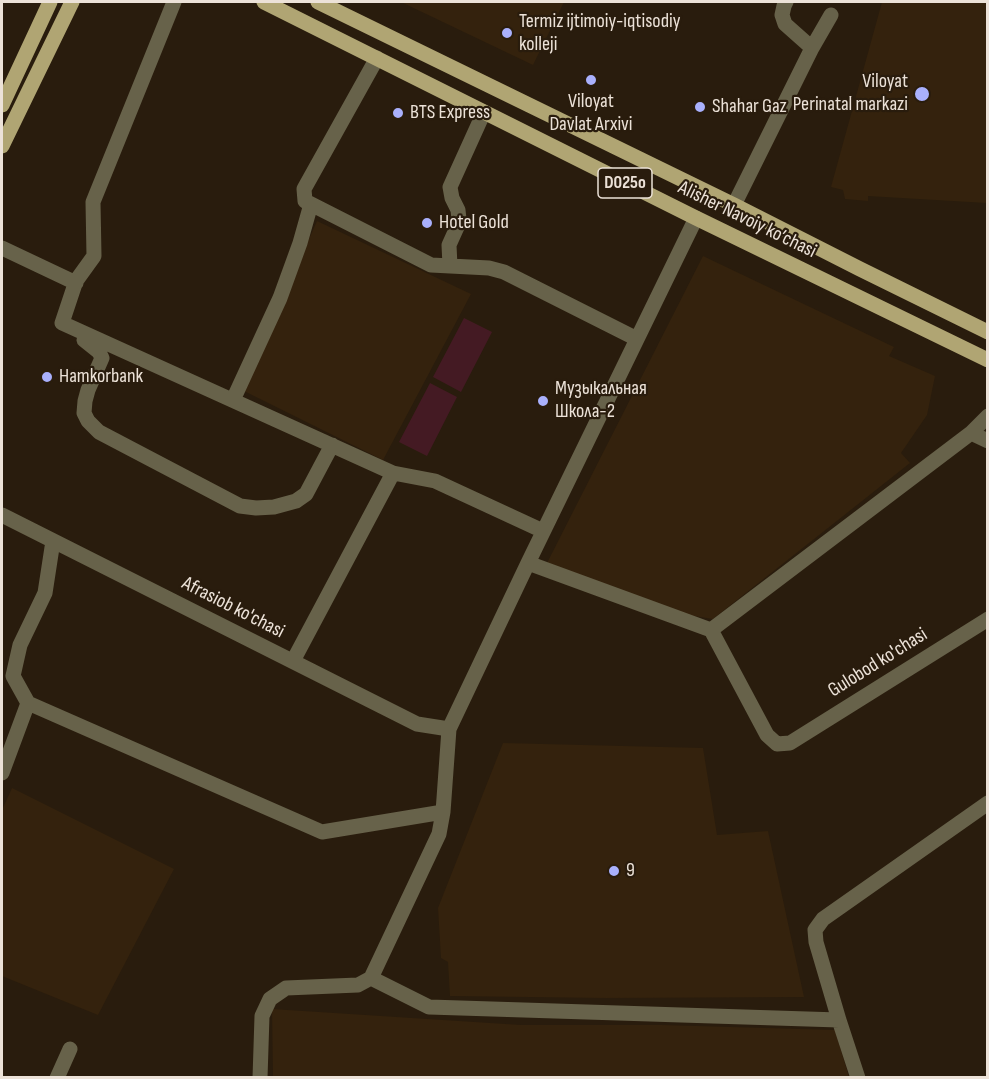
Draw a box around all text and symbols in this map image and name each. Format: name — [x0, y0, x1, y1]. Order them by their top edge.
place label: Termiz ijtimoiy-iqtisodiy kolleji — [519, 10, 680, 57]
marker: Termiz ijtimoiy-iqtisodiy kolleji — [500, 26, 514, 40]
place label: Viloyat Perinatal markazi — [793, 70, 908, 117]
marker: Viloyat Davlat Arxivi — [584, 73, 598, 87]
marker: Viloyat Perinatal markazi — [913, 85, 931, 103]
place label: Viloyat Davlat Arxivi — [549, 90, 633, 137]
place label: Shahar Gaz — [712, 95, 787, 119]
marker: Shahar Gaz — [693, 100, 707, 114]
place label: BTS Express — [410, 101, 490, 125]
marker: BTS Express — [391, 106, 405, 120]
road number: D025o — [598, 168, 652, 198]
street label: Alisher Navoiy ko’chasi — [674, 176, 820, 264]
place label: Hotel Gold — [439, 211, 509, 235]
marker: Hotel Gold — [420, 216, 434, 230]
place label: Hamkorbank — [59, 365, 143, 389]
marker: Hamkorbank — [40, 370, 54, 384]
place label: Музыкальная Школа-2 — [555, 377, 647, 424]
marker: Музыкальная Школа-2 — [536, 394, 550, 408]
street label: Afrasiob ko'chasi — [178, 572, 288, 644]
street label: Gulobod ko'chasi — [824, 623, 932, 703]
place label: 9 — [626, 859, 635, 883]
marker: 9 — [607, 864, 621, 878]

